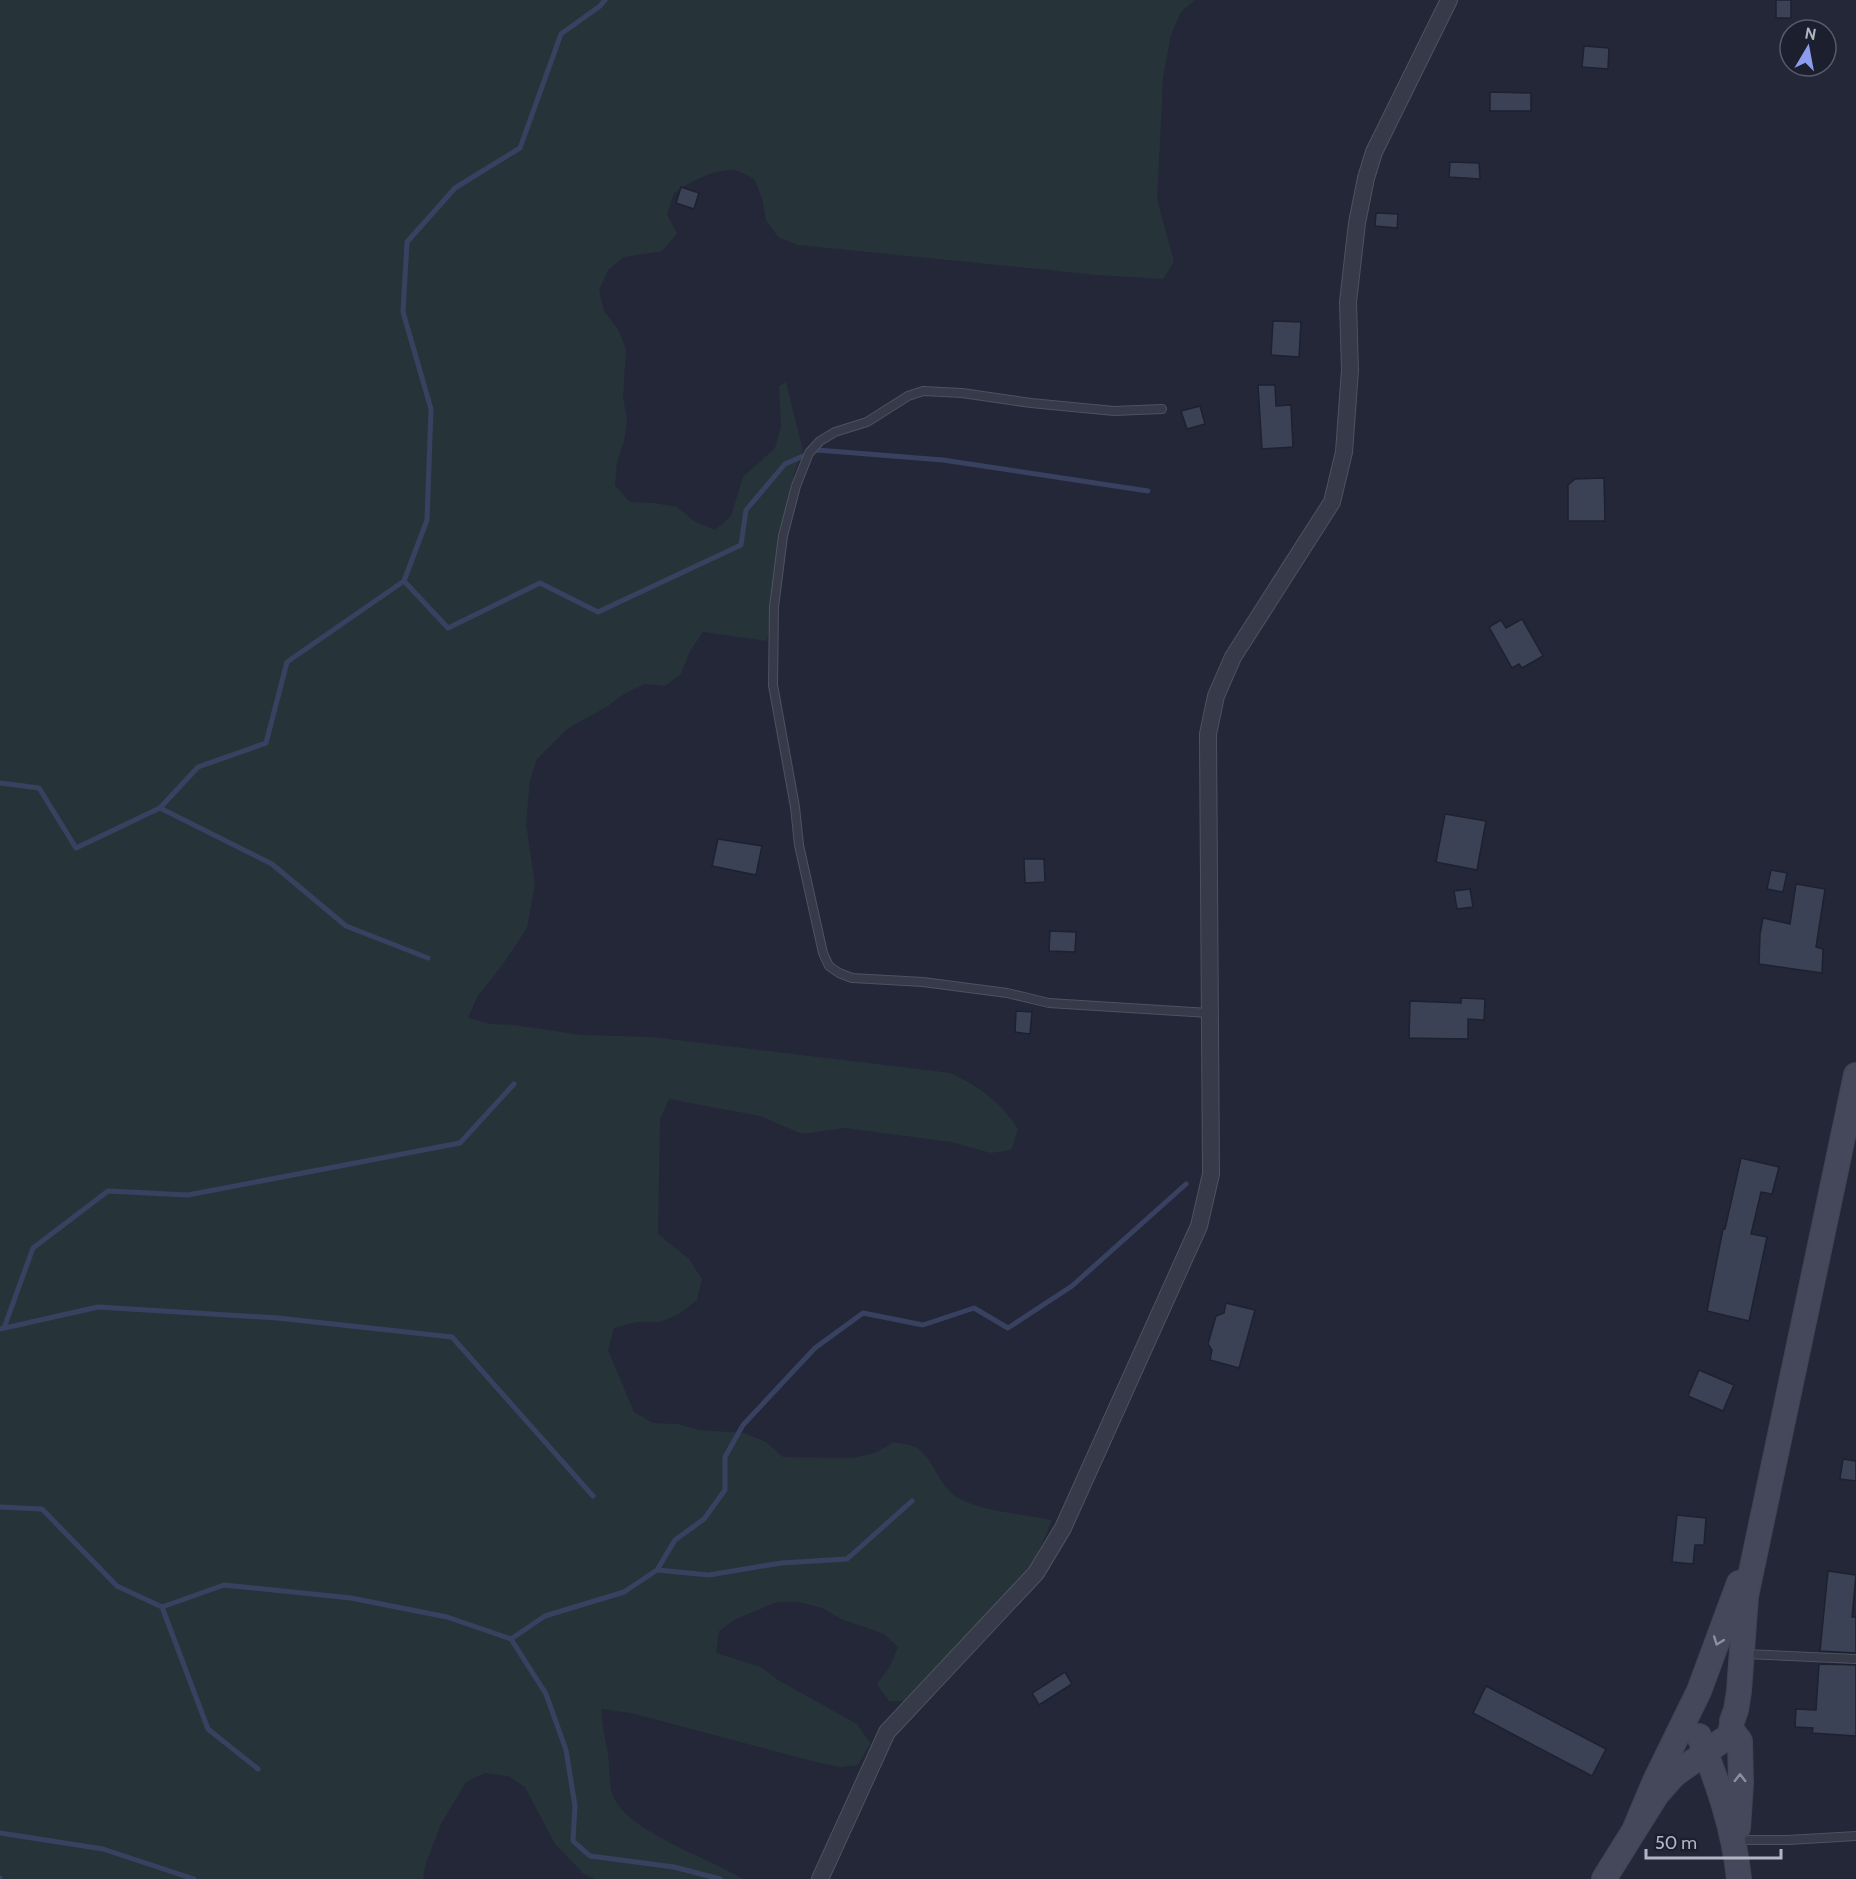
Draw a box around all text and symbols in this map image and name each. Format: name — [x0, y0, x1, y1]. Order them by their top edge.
north arrow — [1778, 18, 1838, 78]
text: N — [1803, 23, 1818, 44]
one-way arrow — [1712, 1635, 1725, 1646]
one-way arrow — [1734, 1773, 1746, 1782]
scale bar — [1646, 1822, 1781, 1860]
text: 50 m — [1655, 1832, 1697, 1854]

